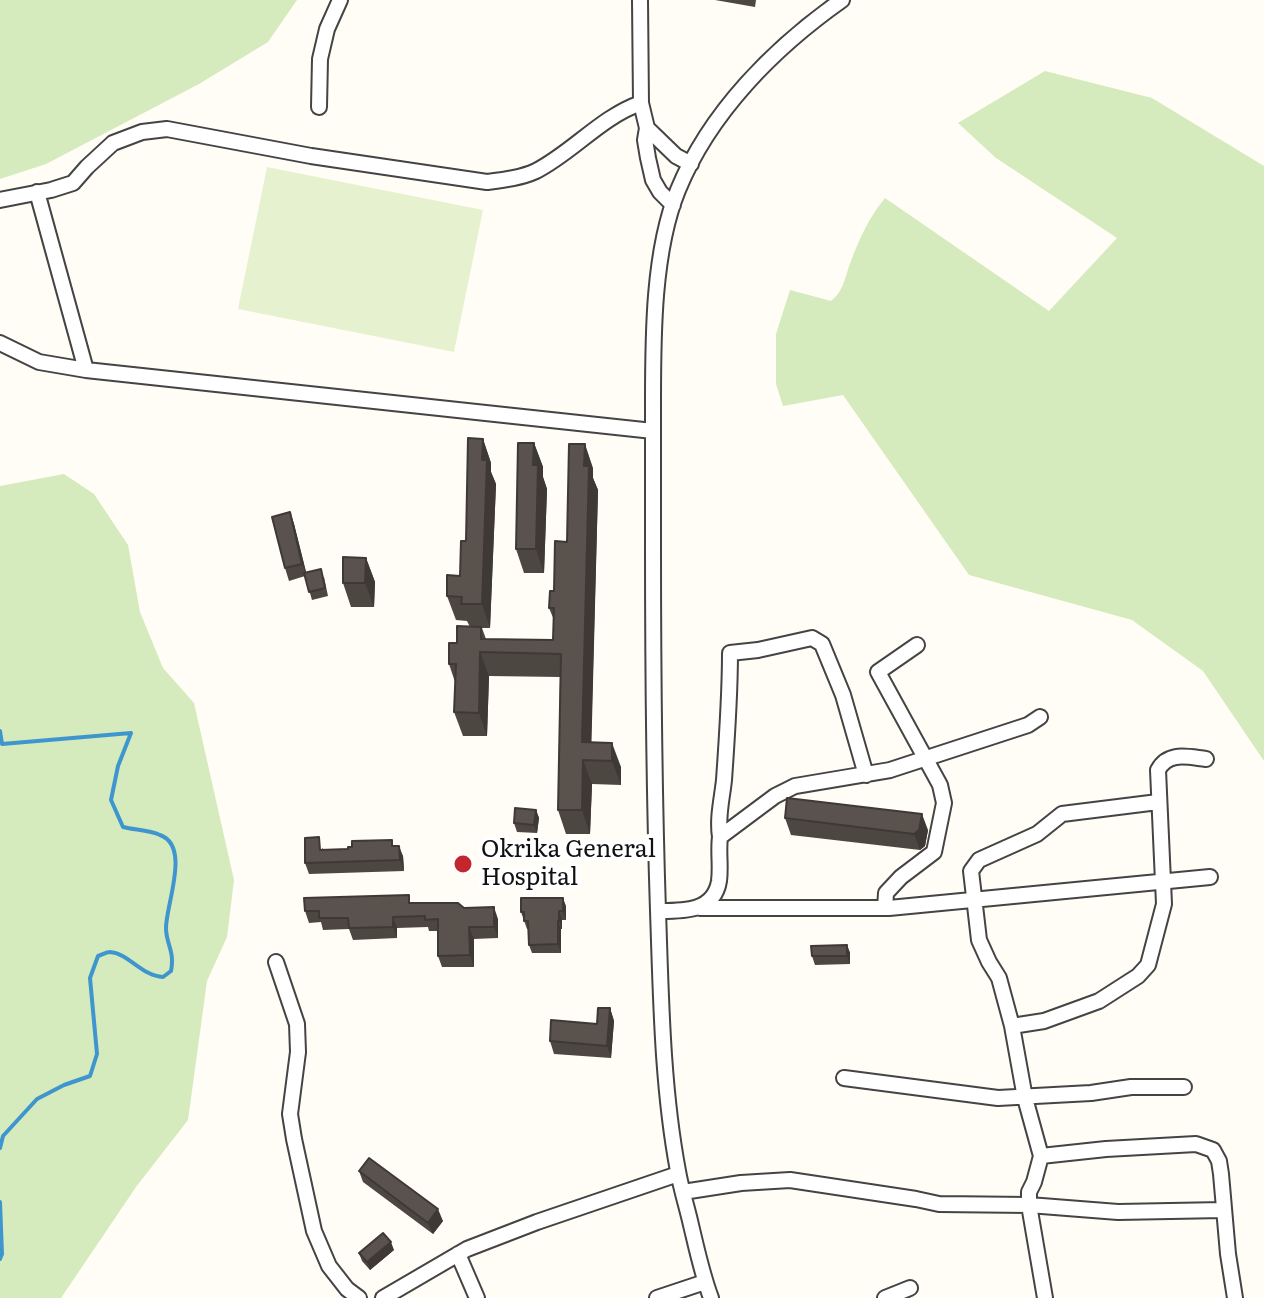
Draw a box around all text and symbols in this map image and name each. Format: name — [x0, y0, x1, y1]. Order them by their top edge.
place label: Okrika General Hospital — [481, 836, 656, 892]
marker: Okrika General Hospital — [452, 853, 474, 875]

